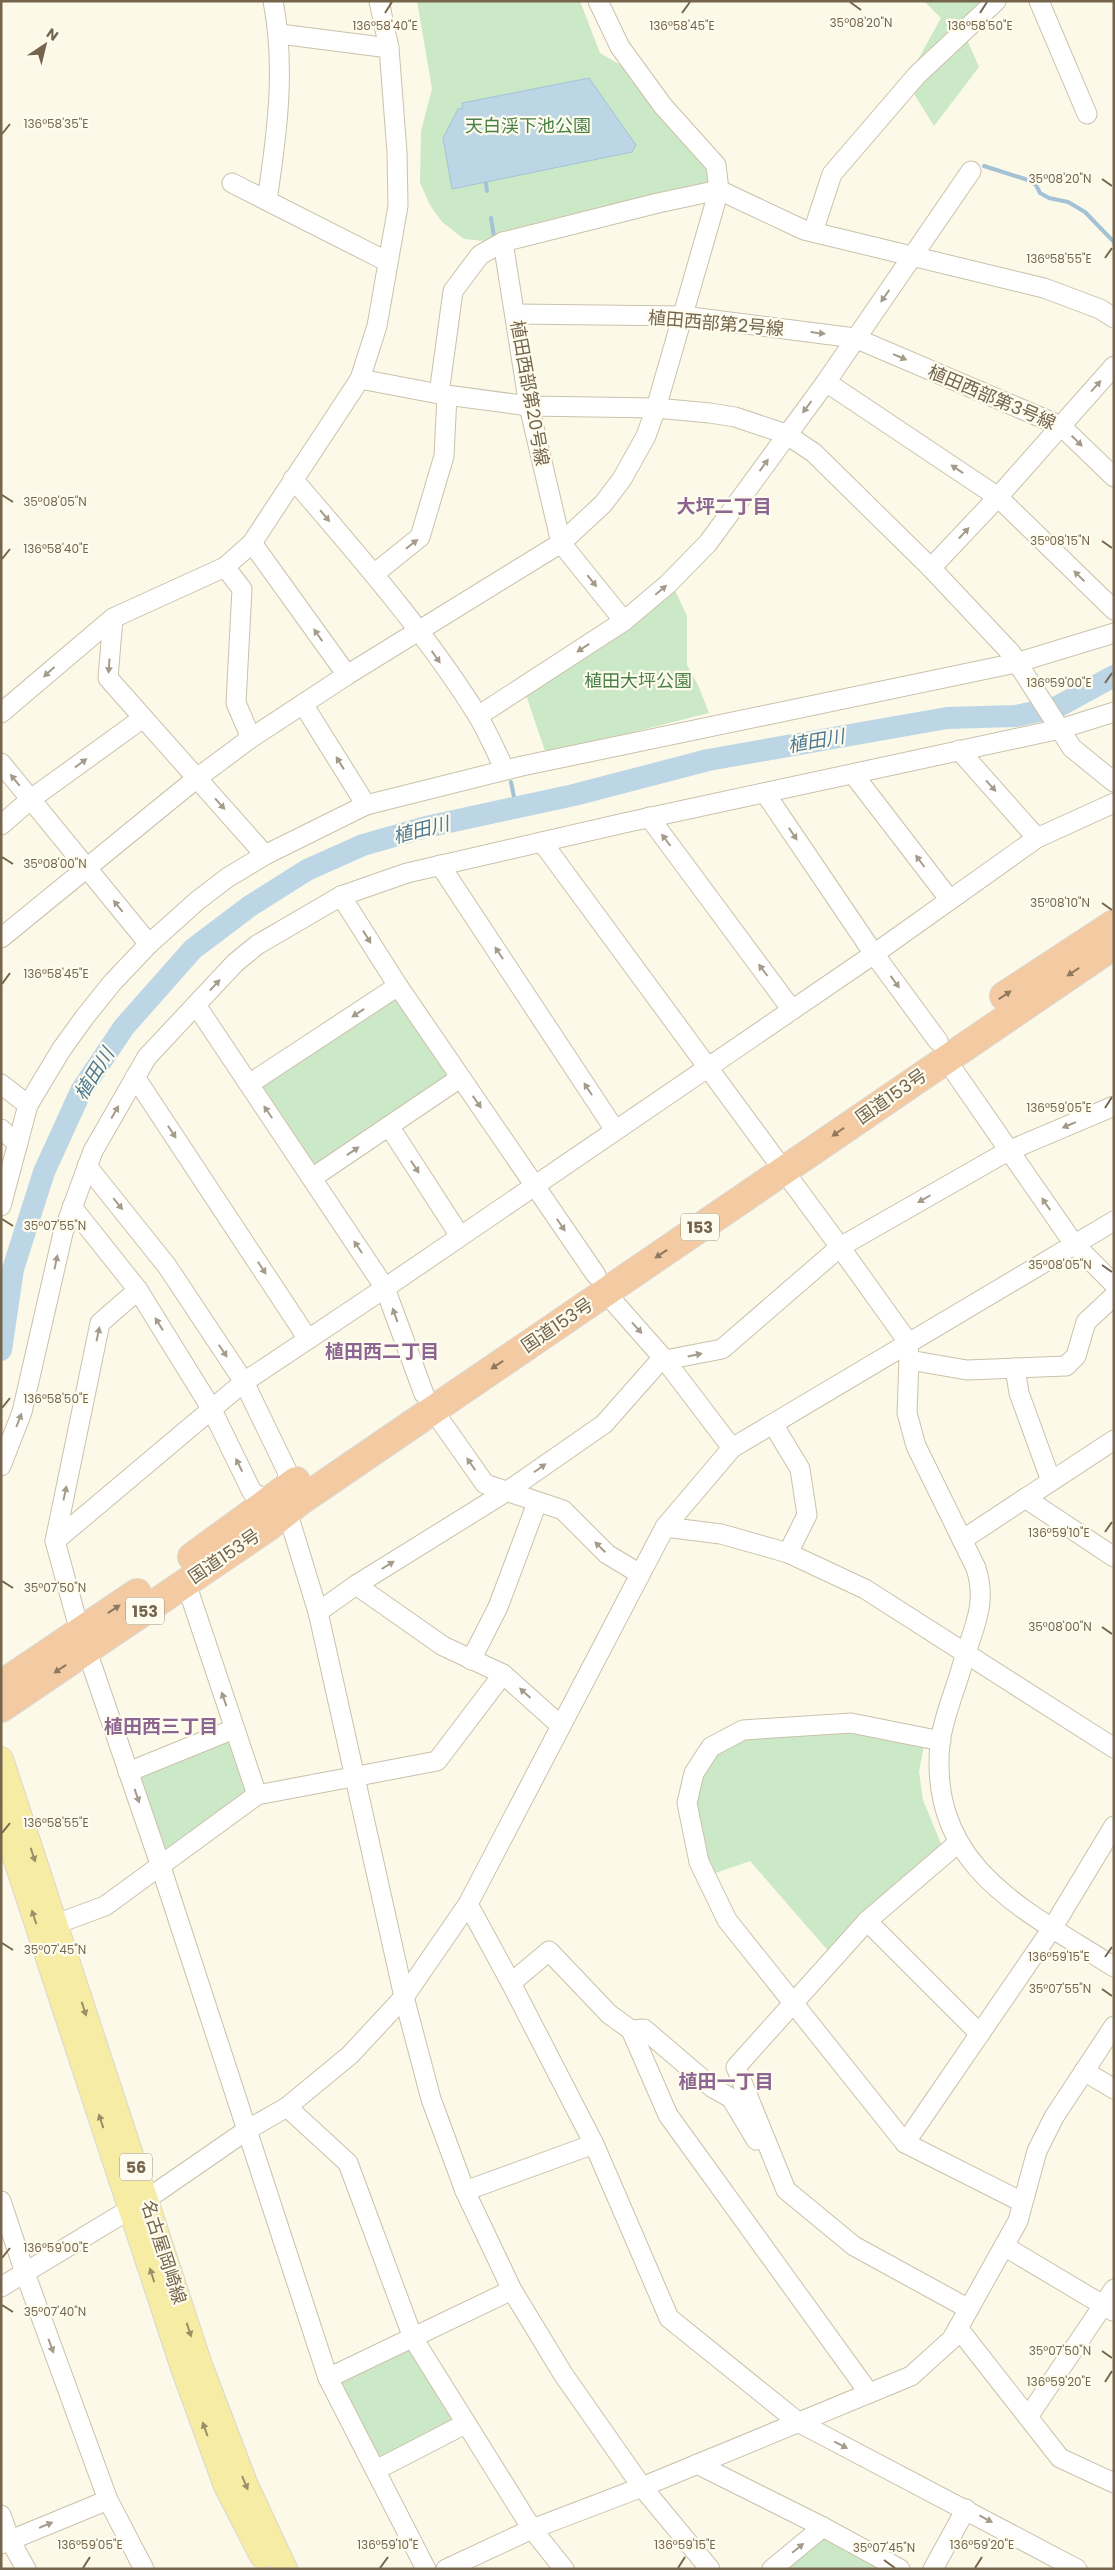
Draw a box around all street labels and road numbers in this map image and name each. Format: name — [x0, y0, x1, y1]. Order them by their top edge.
street label: 植田西部第2号線 — [647, 305, 785, 341]
street label: 植田西部第20号線 — [505, 318, 555, 468]
street label: 植田西部第3号線 — [924, 359, 1060, 435]
street label: 国道153号 — [850, 1062, 932, 1130]
road number: 153 — [681, 1214, 719, 1240]
street label: 国道153号 — [516, 1292, 598, 1358]
street label: 国道153号 — [183, 1523, 265, 1589]
road number: 153 — [126, 1598, 164, 1624]
road number: 56 — [120, 2154, 152, 2180]
street label: 名古屋岡崎線 — [135, 2197, 193, 2307]

